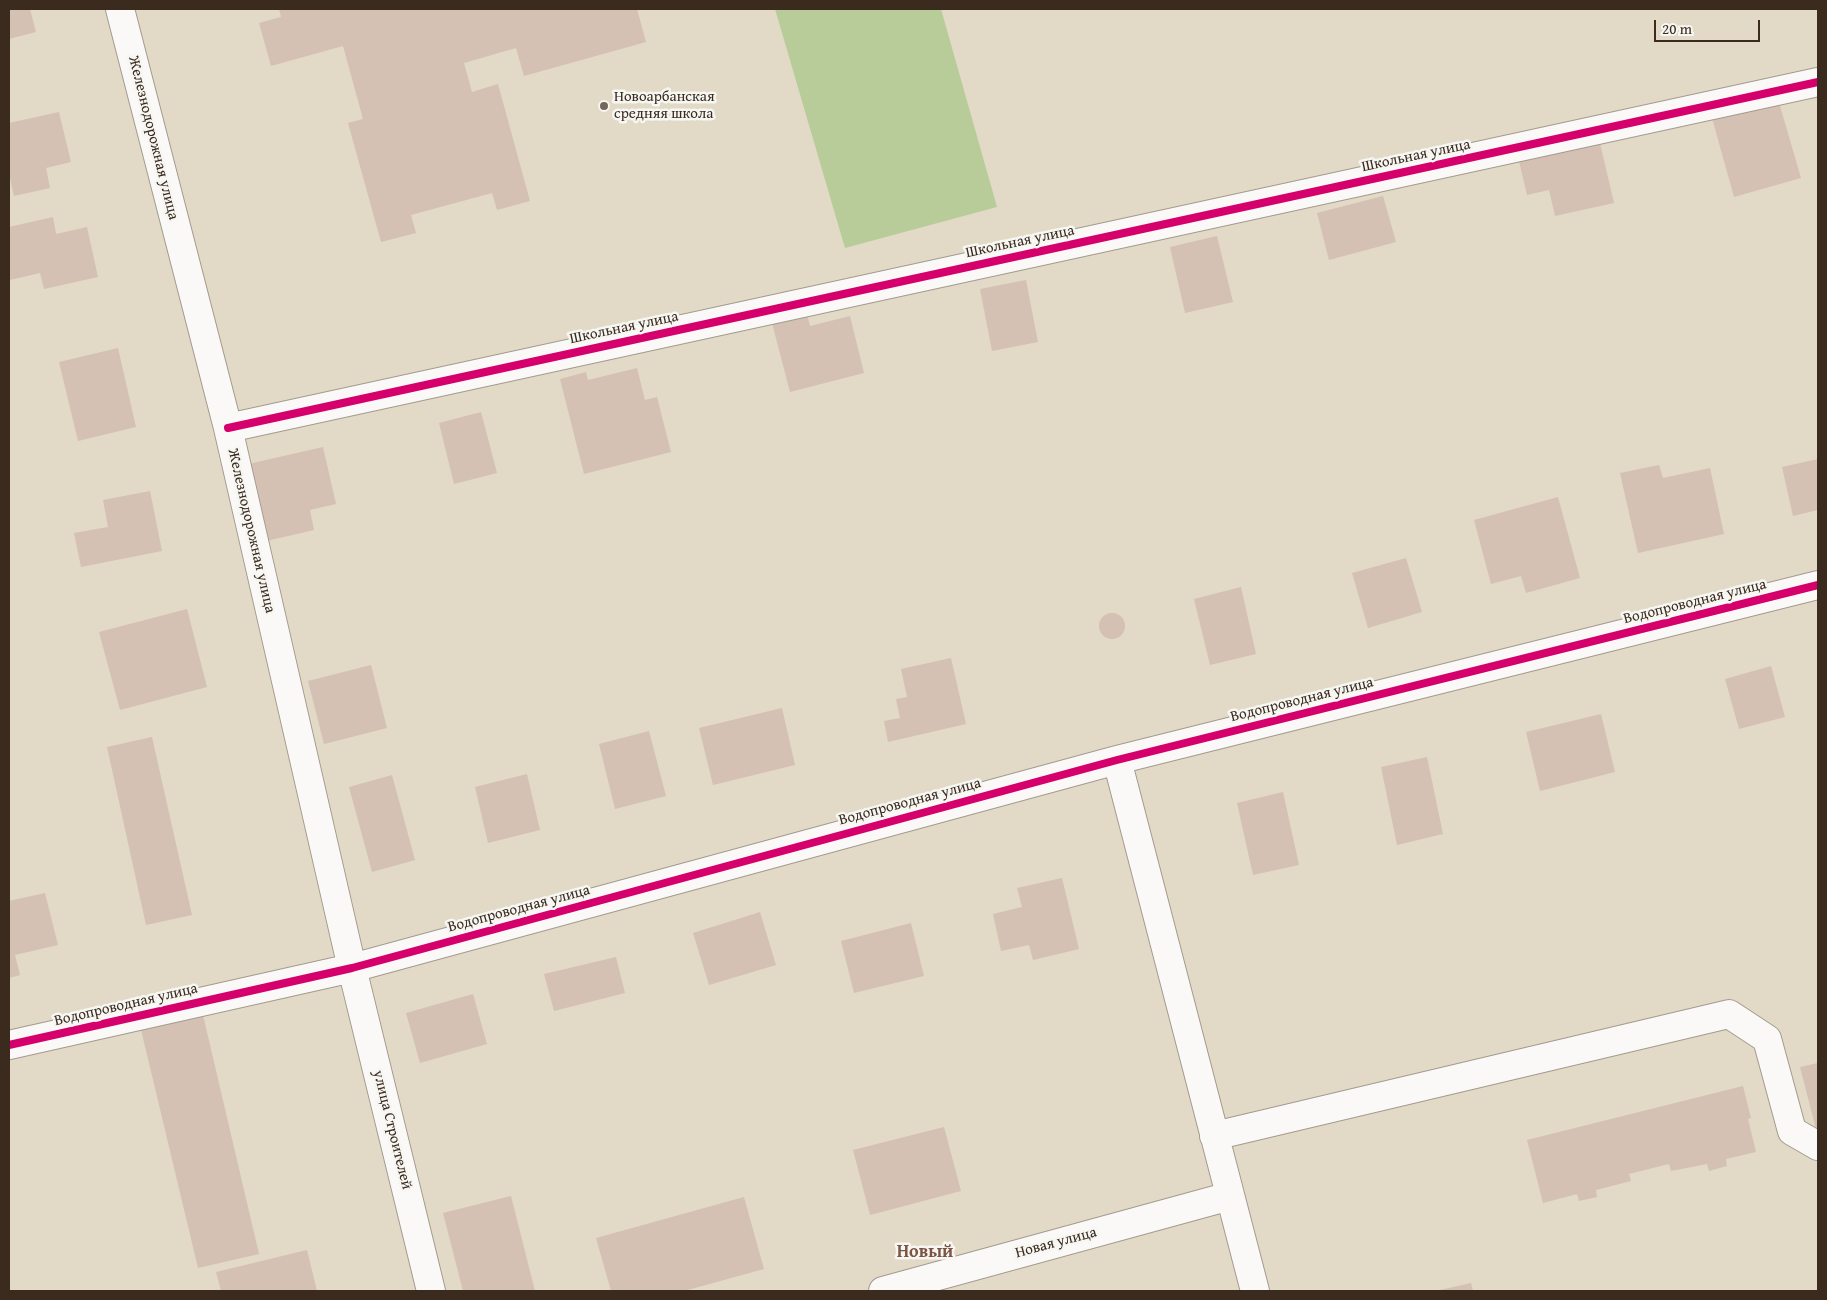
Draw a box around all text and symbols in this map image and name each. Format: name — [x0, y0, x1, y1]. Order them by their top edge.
scale bar — [1657, 10, 1763, 42]
text: 20 m — [1662, 18, 1692, 39]
street label: Железнодорожная улица — [124, 54, 182, 222]
place label: Новоарбанская средняя школа — [614, 88, 715, 123]
marker: Новоарбанская средняя школа — [598, 100, 610, 112]
street label: Школьная улица — [1360, 136, 1472, 176]
street label: Школьная улица — [964, 222, 1076, 262]
street label: Школьная улица — [568, 308, 680, 348]
street label: Железнодорожная улица — [223, 447, 279, 615]
street label: Водопроводная улица — [1622, 576, 1768, 628]
street label: Водопроводная улица — [1229, 674, 1375, 726]
street label: Водопроводная улица — [837, 774, 983, 830]
street label: Водопроводная улица — [446, 881, 592, 937]
street label: Водопроводная улица — [53, 980, 199, 1030]
street label: улица Строителей — [368, 1068, 416, 1192]
street label: Новая улица — [1013, 1224, 1099, 1262]
district label: Новый — [897, 1241, 953, 1263]

